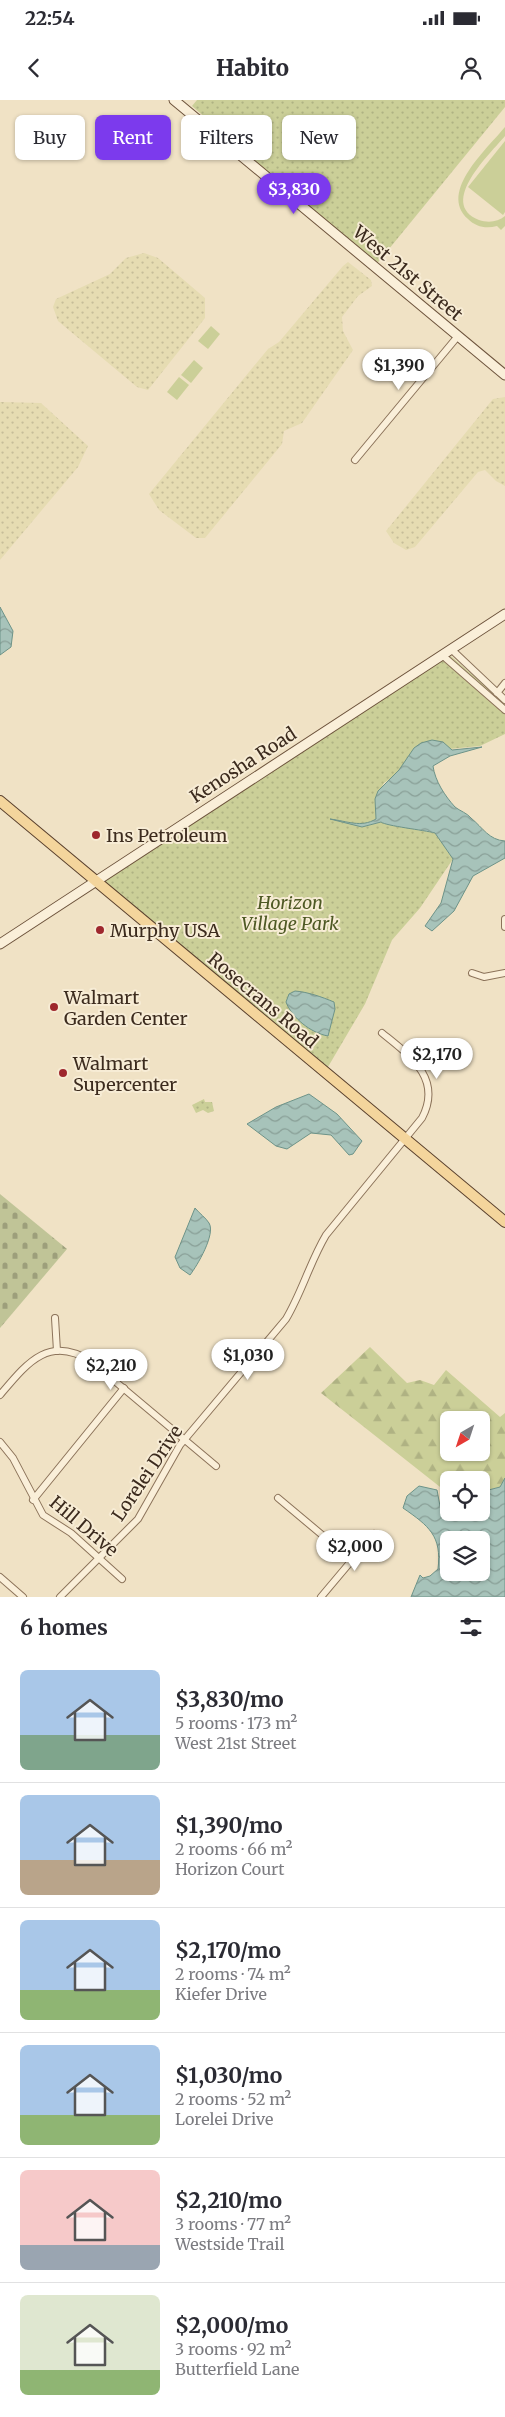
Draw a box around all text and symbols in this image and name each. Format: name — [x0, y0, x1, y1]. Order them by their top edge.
text: 22:54 — [25, 6, 74, 30]
icon: back — [20, 54, 48, 82]
text: Habito — [216, 54, 289, 82]
icon: person — [457, 54, 485, 82]
chip: Buy — [15, 115, 85, 160]
chip: Rent — [95, 115, 171, 160]
chip: Filters — [181, 115, 272, 160]
chip: New — [282, 115, 356, 160]
pin: $3,830 — [253, 172, 335, 215]
text: $3,830 — [268, 179, 320, 199]
street label: West 21st Street — [348, 220, 468, 326]
pin: $1,390 — [358, 348, 440, 391]
text: $1,390 — [373, 355, 425, 375]
street label: Kenosha Road — [185, 722, 301, 808]
place label: Ins Petroleum — [106, 824, 227, 847]
marker: Ins Petroleum — [90, 829, 102, 841]
park label: Horizon Village Park — [241, 891, 339, 935]
place label: Murphy USA — [110, 919, 220, 942]
marker: Murphy USA — [94, 924, 106, 936]
street label: Rosecrans Road — [203, 947, 323, 1053]
place label: Walmart Garden Center — [63, 986, 188, 1030]
marker: Walmart Garden Center — [48, 1001, 60, 1013]
pin: $2,170 — [396, 1038, 478, 1080]
text: $2,170 — [412, 1044, 462, 1064]
place label: Walmart Supercenter — [72, 1052, 177, 1096]
marker: Walmart Supercenter — [57, 1067, 69, 1079]
pin: $1,030 — [207, 1338, 289, 1381]
text: $1,030 — [222, 1345, 274, 1365]
pin: $2,210 — [70, 1348, 152, 1391]
text: $2,210 — [86, 1355, 136, 1375]
north arrow — [440, 1411, 490, 1461]
map controls — [440, 1411, 490, 1581]
street label: Lorelei Drive — [107, 1421, 187, 1525]
button: locate — [440, 1471, 490, 1521]
street label: Hill Drive — [45, 1491, 123, 1561]
pin: $2,000 — [314, 1530, 396, 1572]
button: layers — [440, 1531, 490, 1581]
text: $2,000 — [327, 1536, 383, 1556]
icon: filters — [457, 1613, 485, 1641]
text: 6 homes — [20, 1614, 108, 1641]
text: $3,830/mo — [175, 1686, 284, 1713]
icon: home — [60, 1690, 120, 1750]
text: 5 rooms · 173 m² — [175, 1713, 297, 1733]
text: West 21st Street — [175, 1733, 296, 1753]
text: $1,390/mo — [175, 1812, 283, 1839]
icon: home — [60, 1815, 120, 1875]
text: 2 rooms · 66 m² — [175, 1839, 292, 1859]
text: Horizon Court — [175, 1859, 285, 1879]
text: $2,170/mo — [175, 1937, 281, 1964]
icon: home — [60, 1940, 120, 2000]
text: 2 rooms · 74 m² — [175, 1964, 291, 1984]
text: Kiefer Drive — [175, 1984, 267, 2004]
text: $1,030/mo — [175, 2062, 282, 2089]
icon: home — [60, 2065, 120, 2125]
text: 2 rooms · 52 m² — [175, 2089, 291, 2109]
text: Lorelei Drive — [175, 2109, 273, 2129]
text: $2,210/mo — [175, 2187, 282, 2214]
icon: home — [60, 2190, 120, 2250]
text: 3 rooms · 77 m² — [175, 2214, 291, 2234]
text: Westside Trail — [175, 2234, 284, 2254]
text: $2,000/mo — [175, 2312, 288, 2339]
icon: home — [60, 2315, 120, 2375]
text: 3 rooms · 92 m² — [175, 2339, 291, 2359]
text: Butterfield Lane — [175, 2359, 299, 2379]

